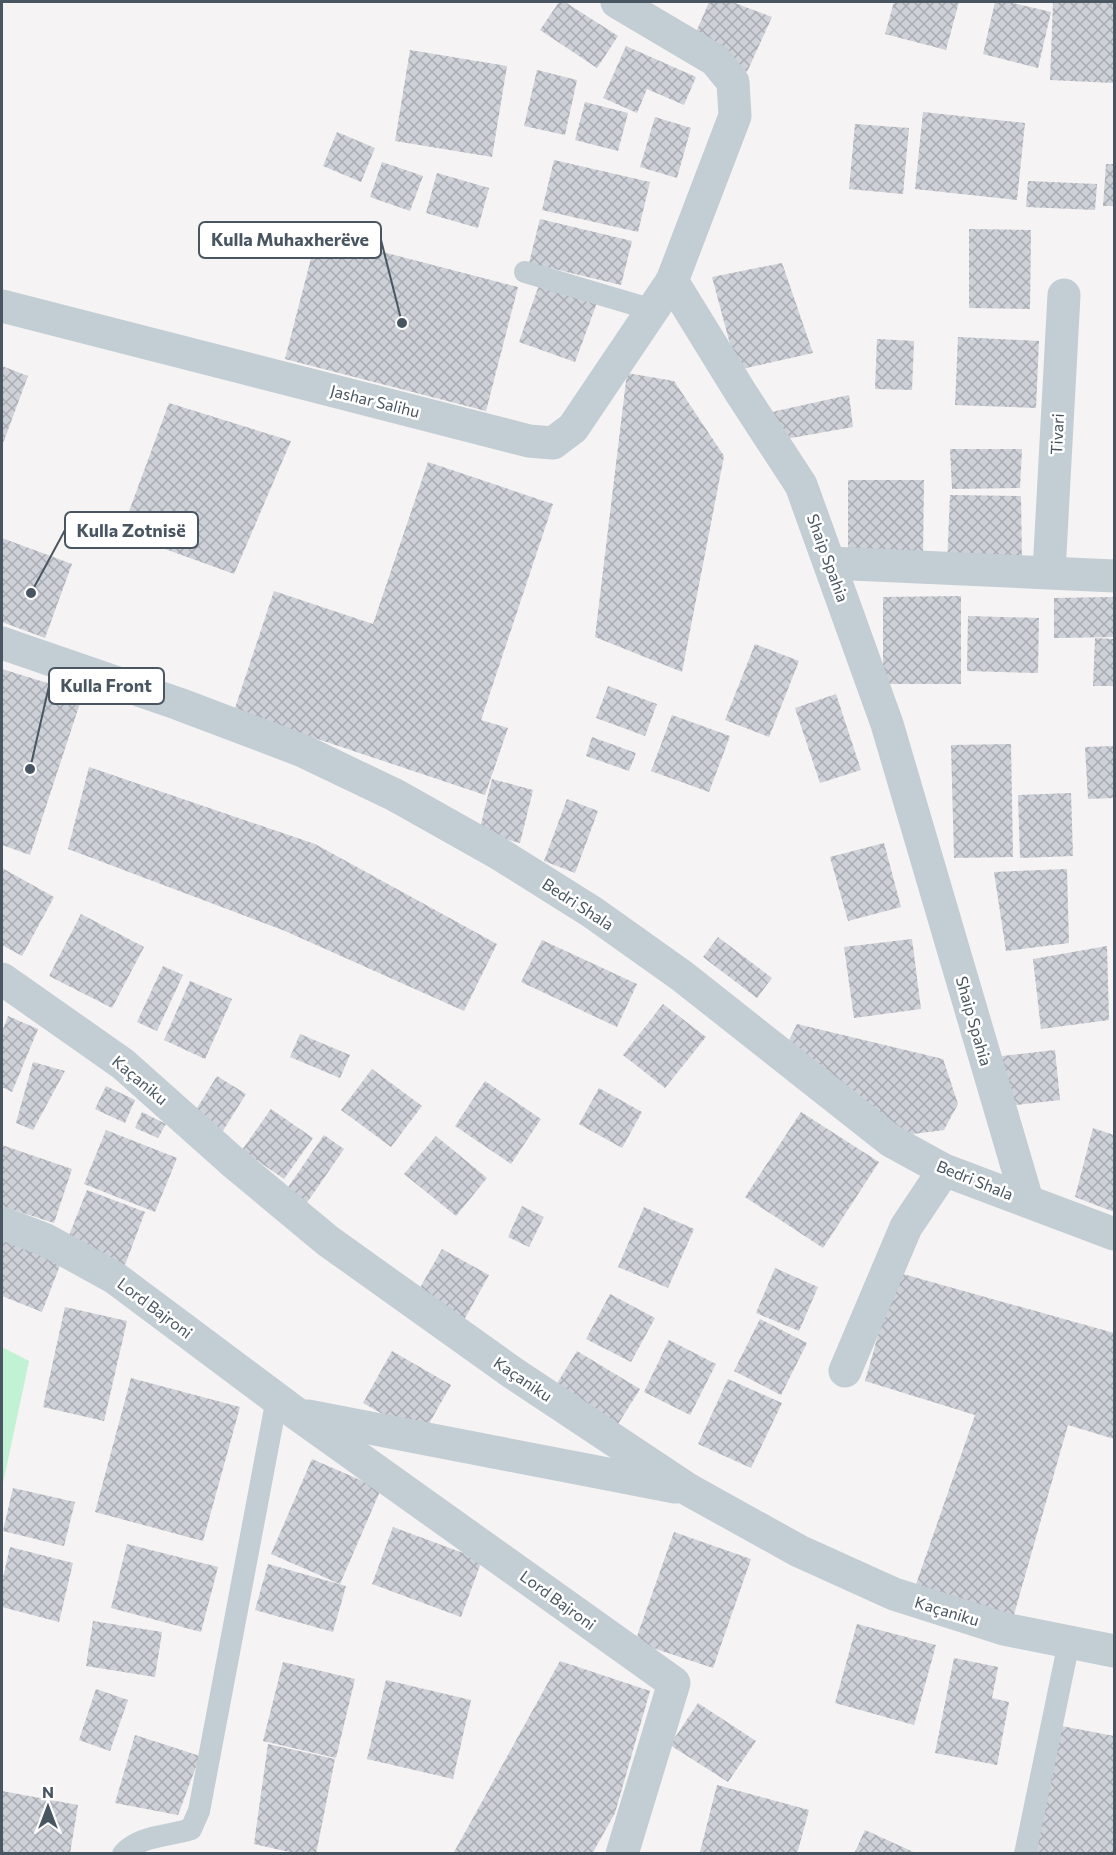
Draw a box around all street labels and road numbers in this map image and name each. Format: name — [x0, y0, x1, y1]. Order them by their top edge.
street label: Jashar Salihu — [329, 380, 422, 421]
street label: Tivari — [1046, 413, 1067, 455]
street label: Shaip Spahia — [804, 511, 853, 605]
street label: Bedri Shala — [539, 874, 617, 934]
street label: Shaip Spahia — [953, 974, 996, 1068]
street label: Kaçaniku — [109, 1051, 172, 1108]
street label: Bedri Shala — [934, 1156, 1016, 1204]
street label: Lord Bajroni — [114, 1273, 197, 1342]
street label: Kaçaniku — [490, 1352, 556, 1405]
street label: Lord Bajroni — [517, 1566, 600, 1633]
street label: Kaçaniku — [913, 1592, 982, 1629]

